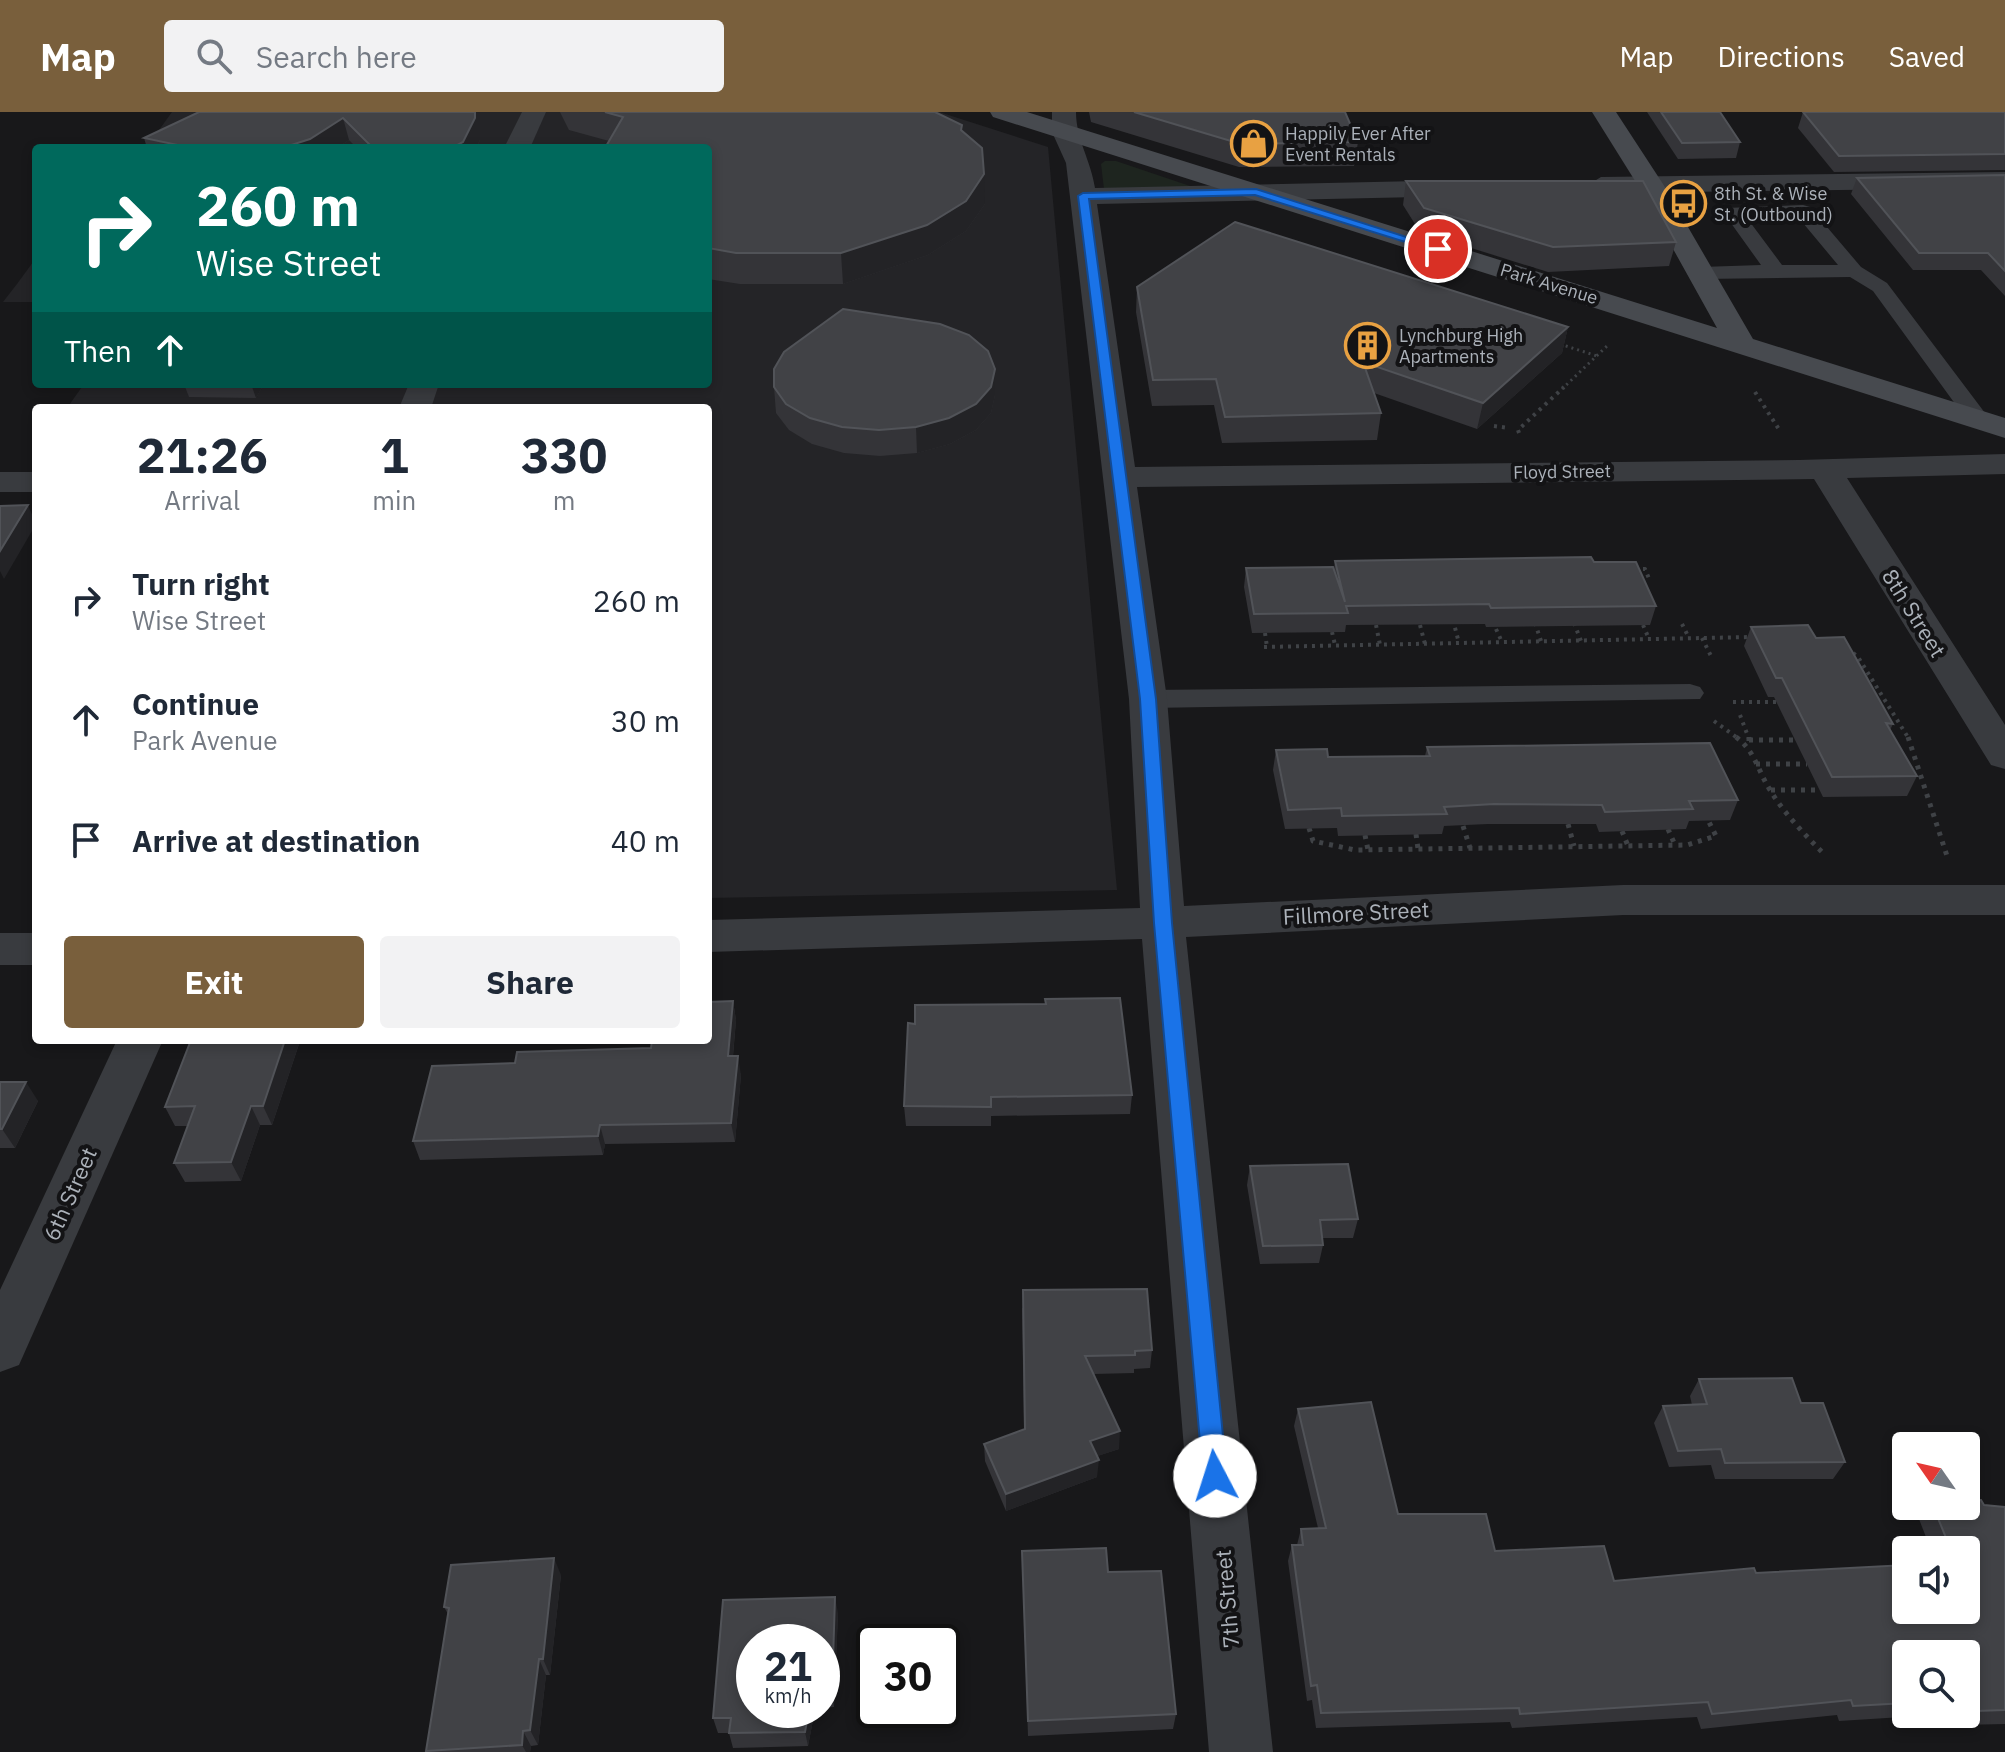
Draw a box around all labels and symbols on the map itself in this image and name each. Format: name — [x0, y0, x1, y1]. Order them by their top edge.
shop icon: Happily Ever After Event Rentals — [1230, 120, 1278, 168]
place label: Happily Ever After Event Rentals — [1285, 122, 1431, 166]
bus stop icon: 8th St. & Wise St. (Outbound) — [1659, 180, 1707, 228]
place label: 8th St. & Wise St. (Outbound) — [1714, 182, 1833, 226]
pin — [1404, 215, 1472, 283]
street label: Park Avenue — [1498, 258, 1601, 309]
building icon: Lynchburg High Apartments — [1344, 322, 1392, 370]
place label: Lynchburg High Apartments — [1399, 324, 1523, 368]
street label: Floyd Street — [1513, 459, 1611, 484]
street label: 8th Street — [1876, 563, 1953, 662]
street label: Fillmore Street — [1282, 894, 1430, 931]
street label: 6th Street — [36, 1143, 103, 1245]
north arrow — [1892, 1432, 1980, 1520]
position arrow — [1173, 1434, 1257, 1518]
street label: 7th Street — [1208, 1548, 1245, 1650]
speed limit sign: 30 — [856, 1624, 960, 1728]

